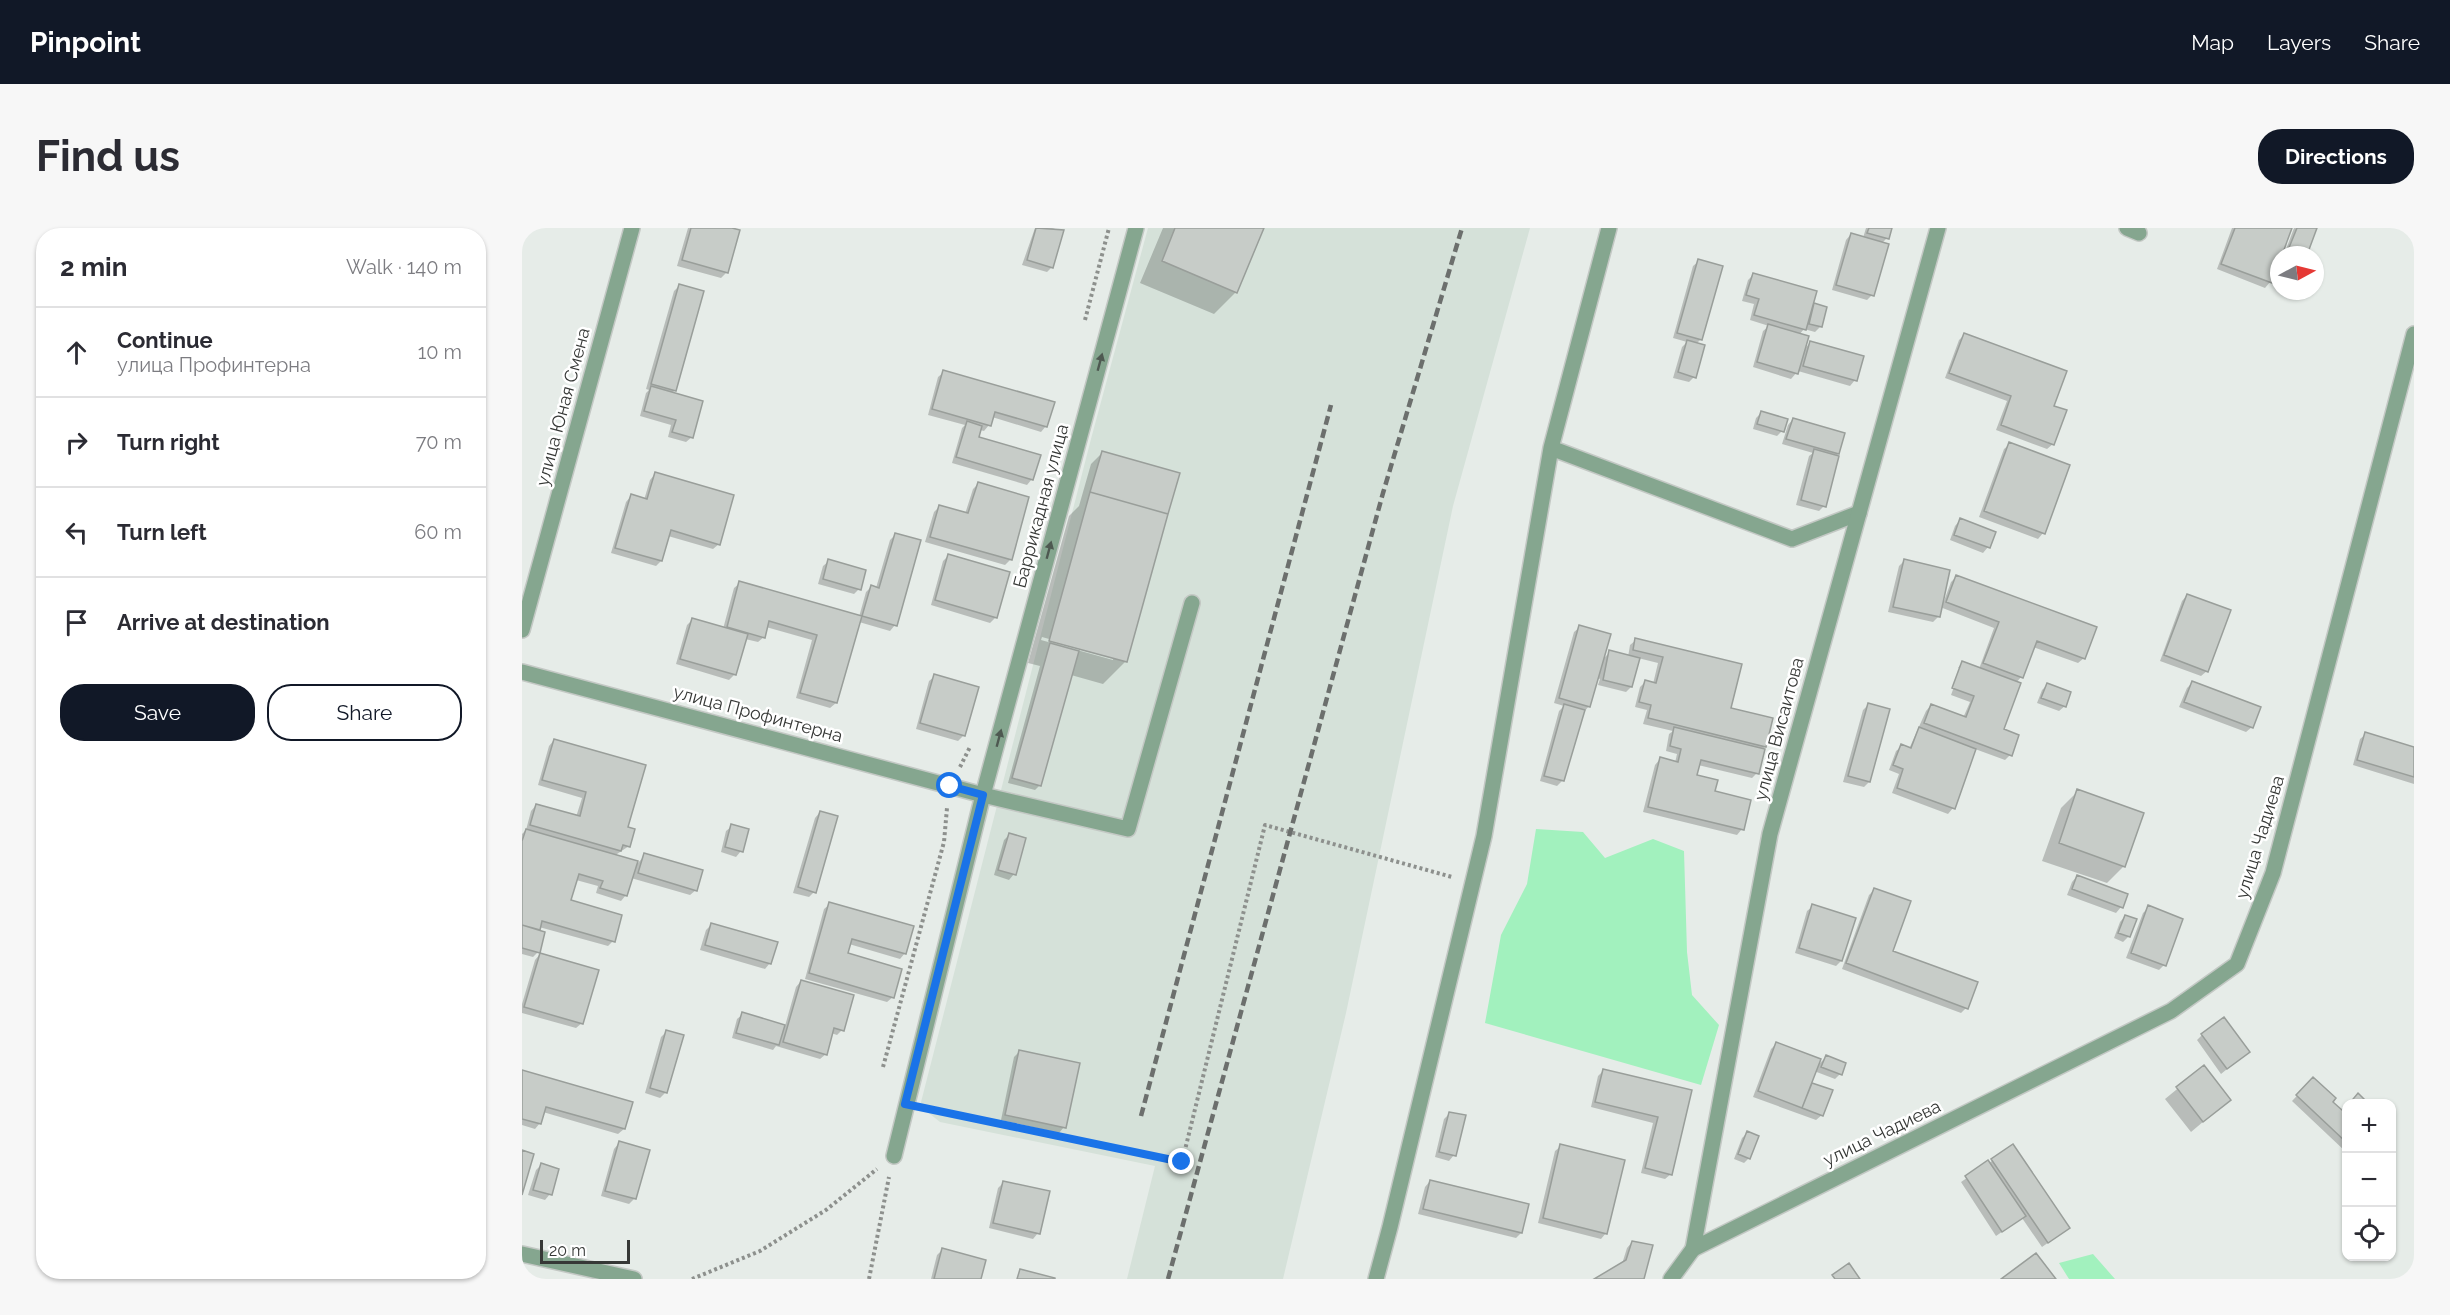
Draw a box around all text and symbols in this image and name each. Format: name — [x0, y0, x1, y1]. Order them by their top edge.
text: Pinpoint — [30, 26, 141, 59]
text: Map — [2191, 30, 2234, 55]
text: Layers — [2267, 30, 2331, 55]
text: Share — [2364, 30, 2420, 55]
button: Directions — [2258, 129, 2414, 184]
text: Find us — [36, 132, 180, 181]
north arrow — [2270, 246, 2324, 300]
text: 2 min — [60, 252, 127, 282]
text: Walk · 140 m — [346, 255, 462, 279]
street label: улица Юная Смена — [531, 325, 594, 488]
text: Continue — [117, 327, 213, 353]
icon: ahead — [60, 336, 93, 369]
text: 10 m — [418, 340, 462, 364]
text: улица Профинтерна — [117, 353, 311, 377]
one-way arrow — [1096, 353, 1106, 371]
street label: Баррикадная улица — [1009, 422, 1072, 590]
icon: right — [60, 426, 93, 459]
text: Turn right — [117, 429, 220, 455]
text: 70 m — [416, 430, 462, 454]
icon: left — [60, 516, 93, 549]
text: Turn left — [117, 519, 207, 545]
text: 60 m — [414, 520, 462, 544]
one-way arrow — [1045, 541, 1055, 559]
icon: arrive — [60, 606, 93, 639]
text: Arrive at destination — [117, 609, 330, 635]
street label: улица Висаитова — [1749, 655, 1808, 803]
street label: улица Профинтерна — [671, 681, 845, 746]
button: Save — [60, 684, 255, 741]
button: Share — [267, 684, 462, 741]
one-way arrow — [994, 729, 1004, 747]
route start — [936, 772, 962, 798]
street label: улица Чадиева — [2231, 773, 2288, 901]
street label: улица Чадиева — [1820, 1095, 1944, 1170]
map controls — [2342, 1099, 2396, 1261]
button: + — [2342, 1099, 2396, 1153]
route end — [1168, 1148, 1194, 1174]
button: − — [2342, 1153, 2396, 1207]
button: locate — [2342, 1207, 2396, 1261]
scale bar — [540, 1237, 630, 1264]
text: 20 m — [549, 1241, 586, 1260]

